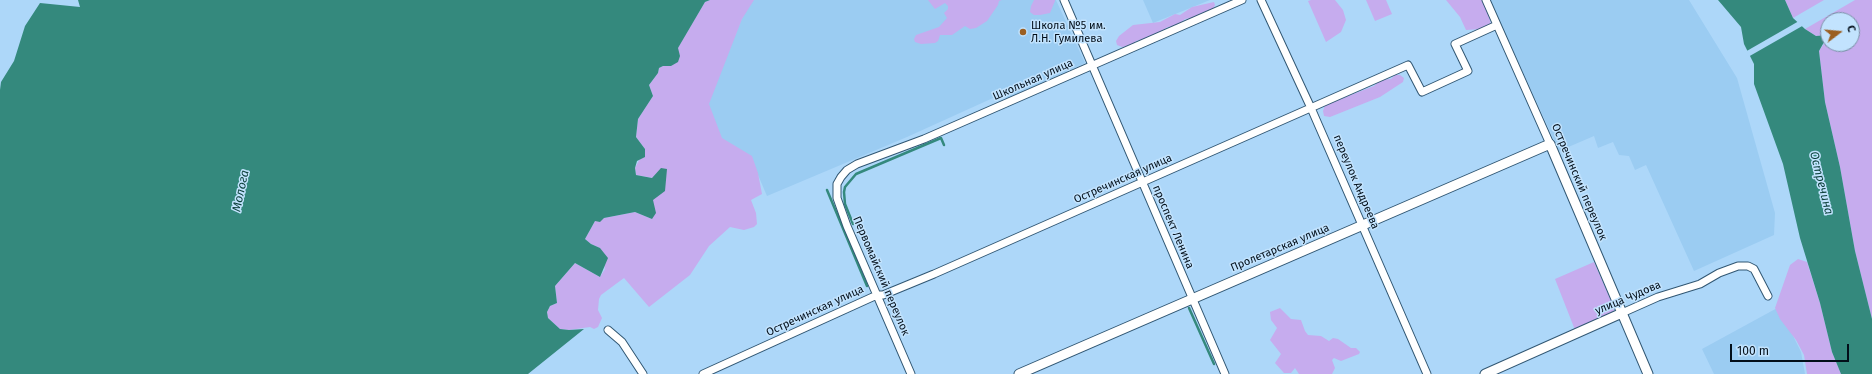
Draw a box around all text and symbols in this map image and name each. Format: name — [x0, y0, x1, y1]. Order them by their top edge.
north arrow — [1820, 12, 1860, 52]
place label: Школа №5 им. Л.Н. Гумилева — [1031, 19, 1106, 45]
text: С — [1844, 24, 1858, 34]
marker: Школа №5 им. Л.Н. Гумилева — [1018, 27, 1028, 37]
street label: Школьная улица — [991, 56, 1075, 104]
street label: Остречинский переулок — [1548, 122, 1610, 242]
street label: переулок Андреева — [1330, 133, 1382, 231]
water label: Остречина — [1806, 150, 1836, 216]
street label: Остречинская улица — [1072, 151, 1174, 207]
water label: Молога — [230, 169, 252, 213]
street label: проспект Ленина — [1149, 183, 1197, 271]
street label: Первомайский переулок — [850, 214, 912, 338]
street label: Пролетарская улица — [1229, 221, 1331, 275]
street label: улица Чудова — [1593, 278, 1663, 318]
street label: Остречинская улица — [764, 283, 866, 339]
scale bar — [1732, 336, 1851, 362]
text: 100 m — [1737, 344, 1769, 358]

